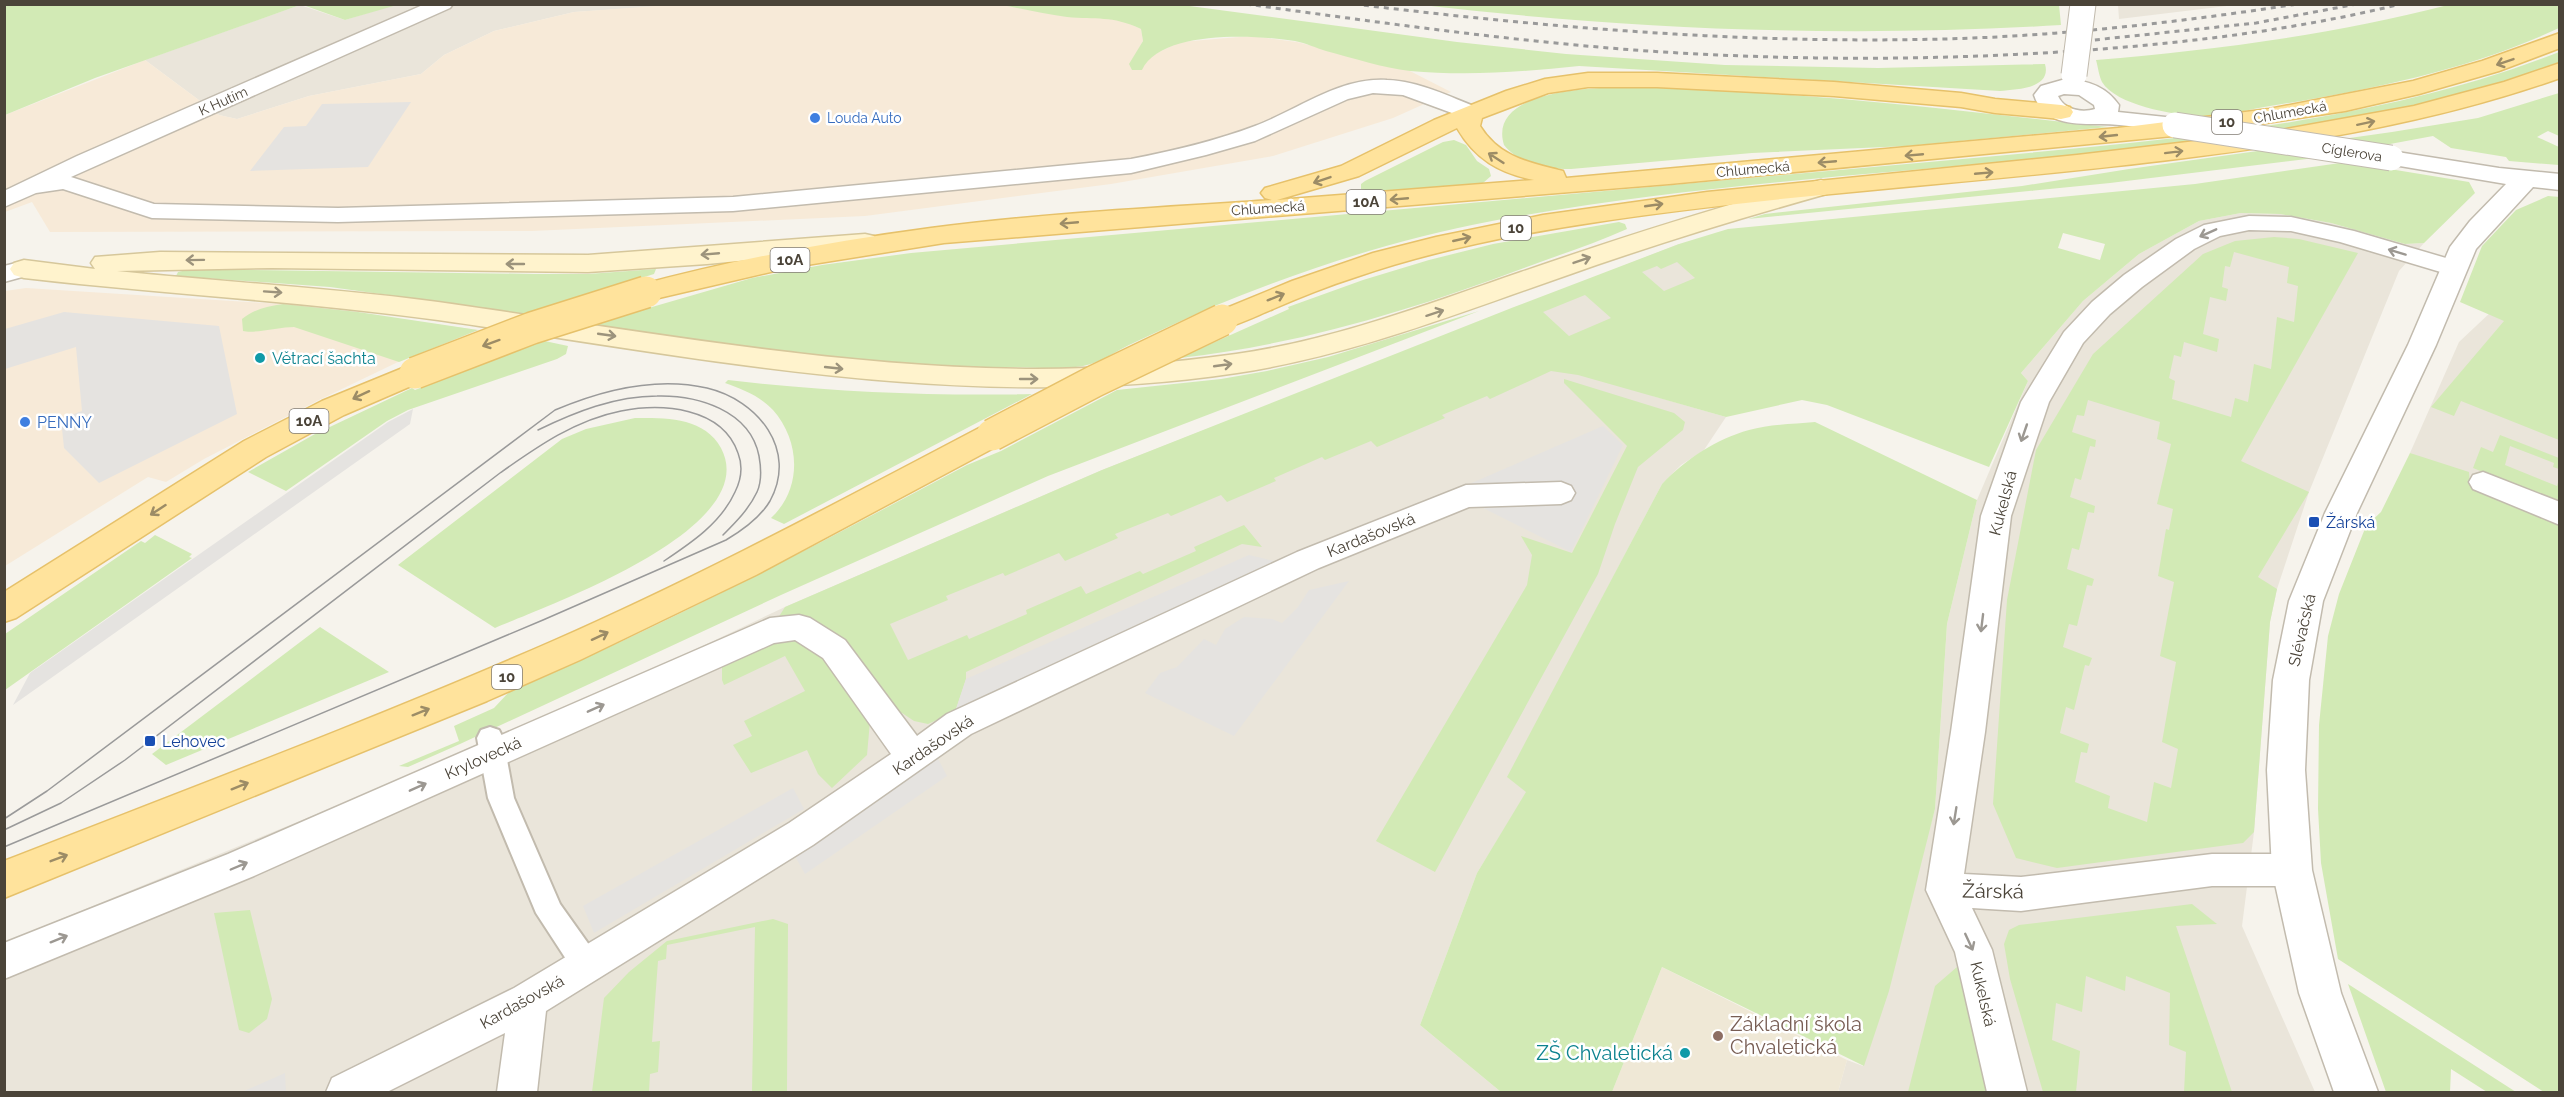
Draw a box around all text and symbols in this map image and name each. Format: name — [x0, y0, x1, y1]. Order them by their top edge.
one-way arrow — [2496, 57, 2515, 68]
street label: K Hutím — [196, 83, 250, 119]
street label: Chlumecká — [2252, 98, 2328, 126]
place label: Louda Auto — [827, 110, 902, 126]
road number: 10 — [2212, 110, 2242, 134]
marker: Louda Auto — [808, 111, 822, 125]
one-way arrow — [2356, 117, 2376, 128]
one-way arrow — [2098, 131, 2118, 142]
street label: Cíglerova — [2321, 139, 2383, 165]
one-way arrow — [2163, 146, 2183, 157]
one-way arrow — [1904, 150, 1924, 161]
one-way arrow — [1488, 152, 1505, 164]
one-way arrow — [1818, 157, 1838, 168]
street label: Chlumecká — [1716, 158, 1790, 180]
one-way arrow — [1974, 167, 1994, 178]
one-way arrow — [1313, 176, 1332, 187]
road number: 10A — [1346, 190, 1386, 214]
one-way arrow — [1389, 194, 1409, 205]
street label: Chlumecká — [1231, 197, 1305, 219]
one-way arrow — [1644, 200, 1663, 211]
road number: 10 — [1501, 216, 1531, 240]
one-way arrow — [1059, 218, 1079, 229]
one-way arrow — [2199, 228, 2217, 240]
one-way arrow — [1452, 233, 1471, 245]
one-way arrow — [2388, 246, 2407, 257]
road number: 10A — [770, 248, 810, 272]
one-way arrow — [700, 249, 720, 260]
one-way arrow — [1572, 253, 1591, 264]
one-way arrow — [186, 254, 206, 266]
one-way arrow — [506, 258, 526, 270]
one-way arrow — [263, 287, 283, 298]
one-way arrow — [1266, 291, 1285, 302]
one-way arrow — [1425, 306, 1444, 317]
one-way arrow — [596, 330, 616, 341]
one-way arrow — [482, 339, 500, 350]
place label: Větrací šachta — [272, 349, 376, 368]
marker: Větrací šachta — [253, 351, 267, 365]
one-way arrow — [1212, 360, 1232, 371]
one-way arrow — [824, 363, 843, 374]
one-way arrow — [1018, 373, 1038, 385]
one-way arrow — [352, 390, 370, 402]
road number: 10A — [290, 409, 328, 433]
place label: PENNY — [37, 413, 92, 432]
marker: PENNY — [18, 415, 32, 429]
one-way arrow — [2017, 424, 2028, 442]
street label: Kukelská — [1985, 469, 2021, 537]
one-way arrow — [150, 504, 167, 516]
street label: Kardašovská — [1324, 509, 1418, 561]
place label: Žárská — [2326, 512, 2375, 532]
marker: Žárská — [2307, 515, 2321, 529]
street label: Slévačská — [2284, 592, 2320, 668]
one-way arrow — [1977, 613, 1988, 632]
one-way arrow — [590, 629, 608, 641]
road number: 10 — [492, 665, 522, 689]
one-way arrow — [586, 702, 605, 713]
one-way arrow — [411, 706, 429, 717]
street label: Kardašovská — [889, 711, 977, 779]
place label: Lehovec — [162, 732, 226, 751]
street label: Krylovecká — [442, 733, 524, 783]
marker: Lehovec — [143, 734, 157, 748]
one-way arrow — [230, 779, 249, 790]
one-way arrow — [408, 781, 426, 792]
one-way arrow — [1949, 806, 1960, 825]
one-way arrow — [49, 852, 68, 863]
one-way arrow — [230, 860, 248, 871]
street label: Žárská — [1962, 877, 2024, 904]
one-way arrow — [49, 933, 67, 944]
one-way arrow — [1964, 933, 1975, 951]
street label: Kukelská — [1966, 960, 2000, 1028]
street label: Kardašovská — [477, 971, 567, 1033]
place label: Základní škola Chvaletická — [1730, 1012, 1862, 1059]
marker: Základní škola Chvaletická — [1711, 1029, 1725, 1043]
place label: ZŠ Chvaletická — [1536, 1040, 1673, 1065]
marker: ZŠ Chvaletická — [1678, 1046, 1692, 1060]

